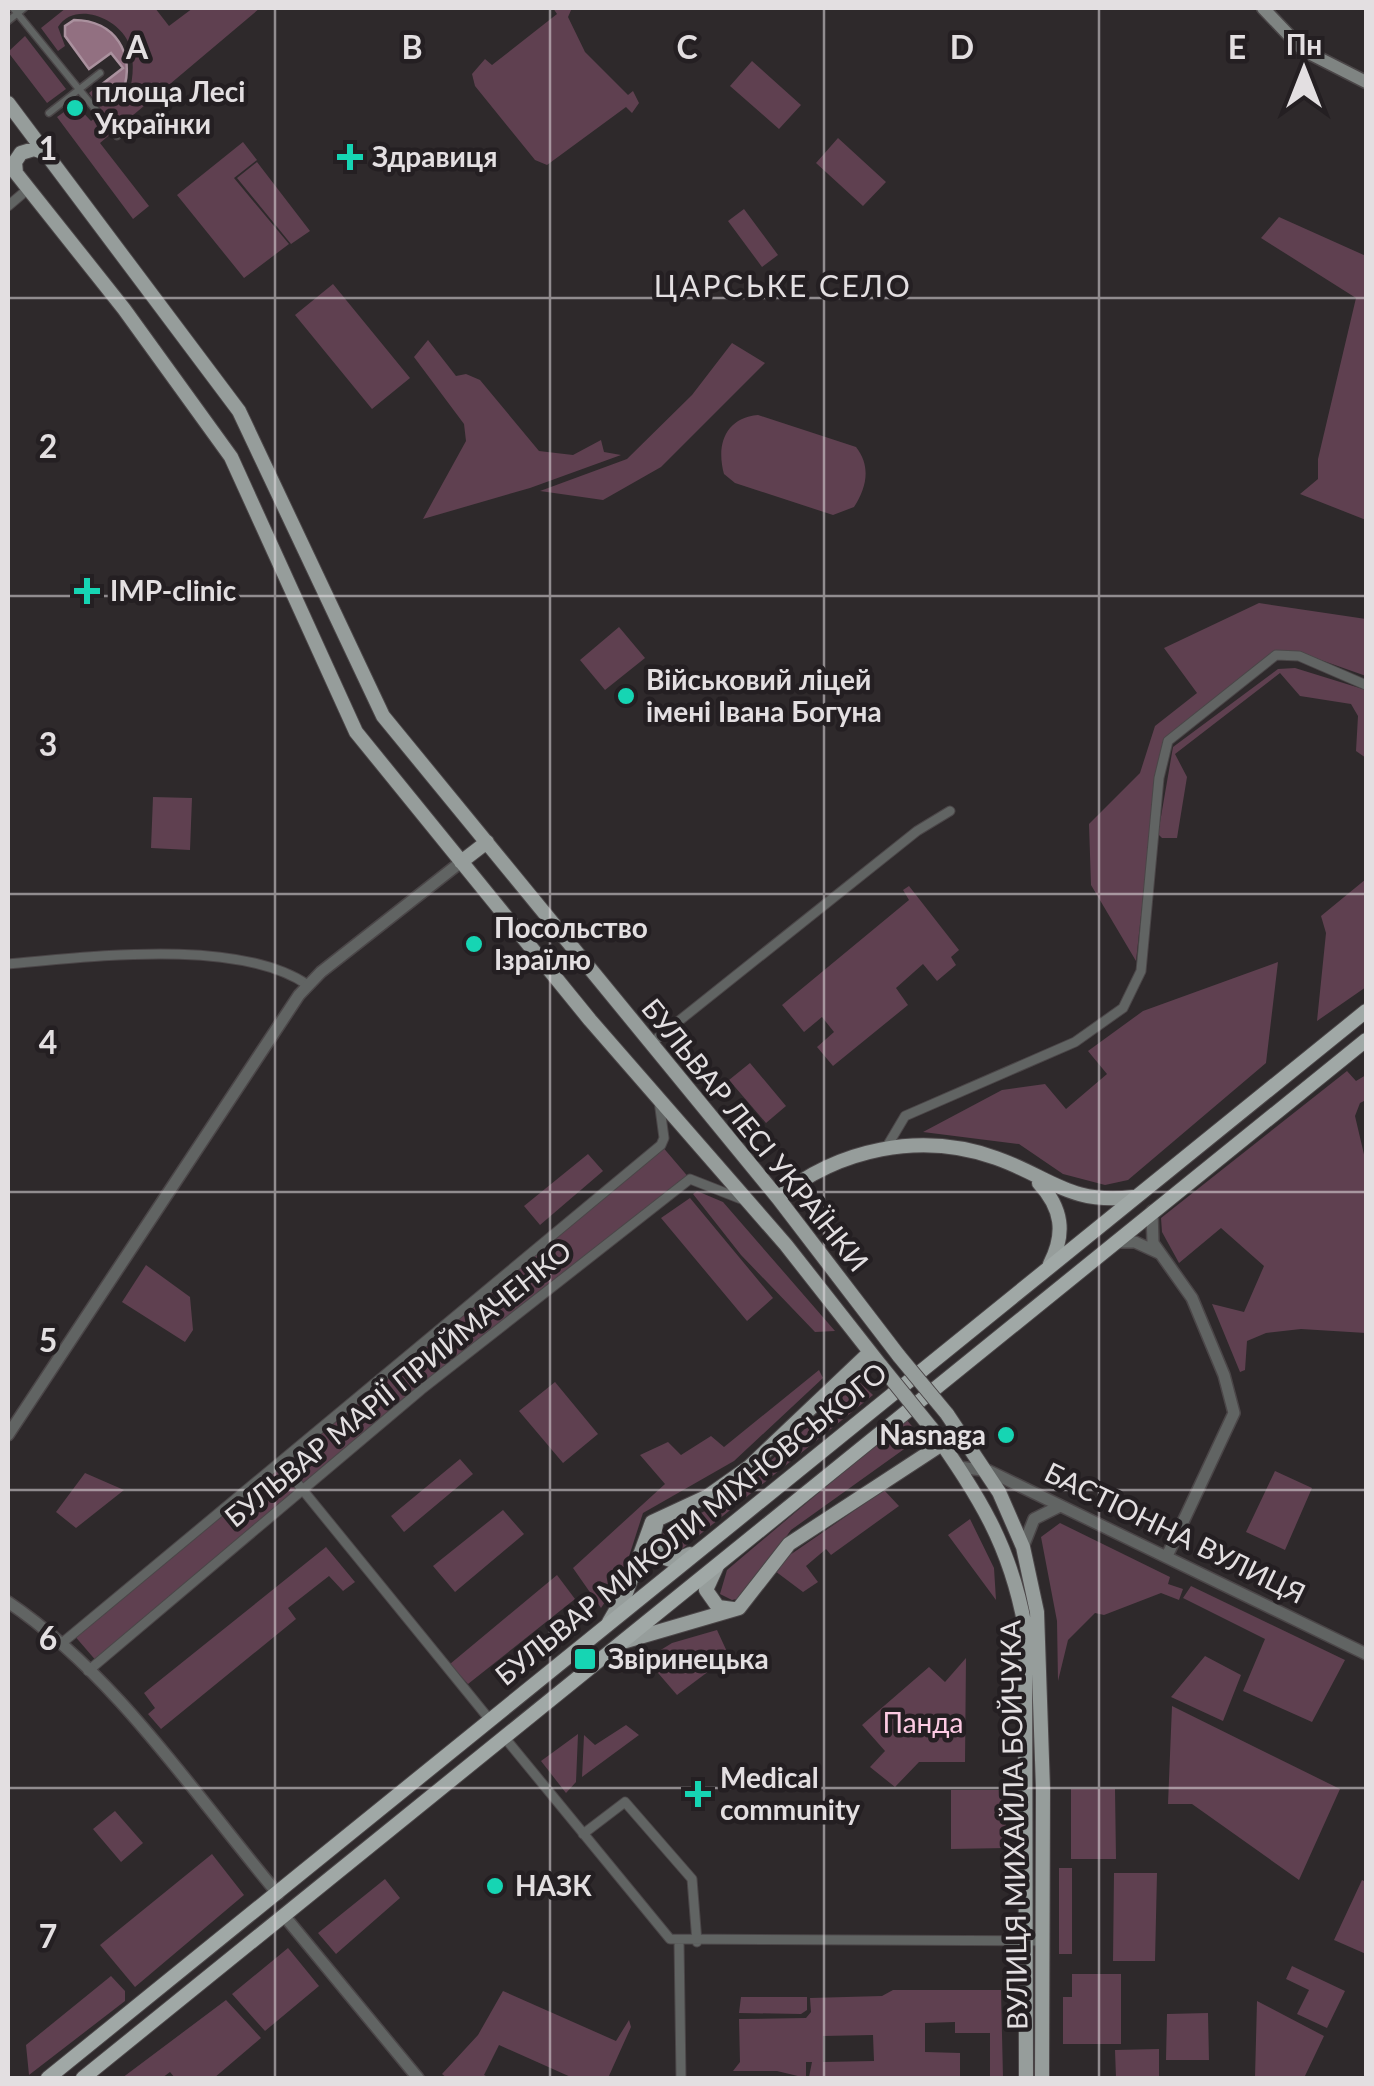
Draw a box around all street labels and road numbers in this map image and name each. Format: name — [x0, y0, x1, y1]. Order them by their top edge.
street label: БУЛЬВАР ЛЕСІ УКРАЇНКИ — [635, 991, 876, 1278]
street label: БУЛЬВАР МАРІЇ ПРИЙМАЧЕНКО — [217, 1233, 577, 1534]
street label: БУЛЬВАР МИКОЛИ МІХНОВСЬКОГО — [488, 1355, 893, 1692]
street label: БАСТІОННА ВУЛИЦЯ — [1040, 1454, 1311, 1610]
street label: ВУЛИЦЯ МИХАЙЛА БОЙЧУКА — [992, 1620, 1034, 2030]

